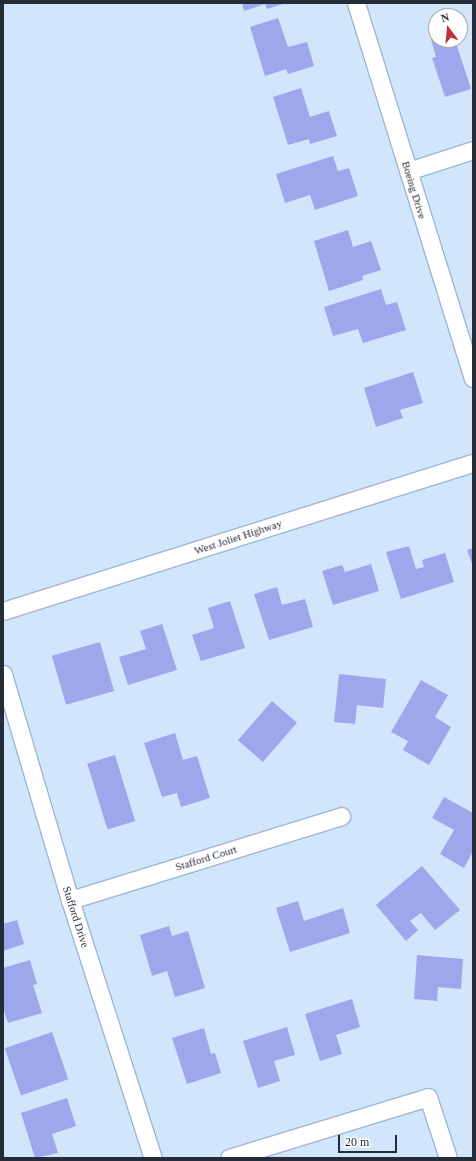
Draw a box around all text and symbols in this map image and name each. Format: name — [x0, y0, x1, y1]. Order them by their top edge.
north arrow — [428, 8, 468, 48]
text: N — [439, 11, 450, 24]
street label: Boeing Drive — [399, 160, 429, 220]
street label: West Joliet Highway — [193, 517, 283, 557]
street label: Stafford Court — [174, 842, 238, 874]
street label: Stafford Drive — [60, 885, 92, 949]
scale bar — [340, 1127, 399, 1153]
text: 20 m — [345, 1135, 369, 1149]

